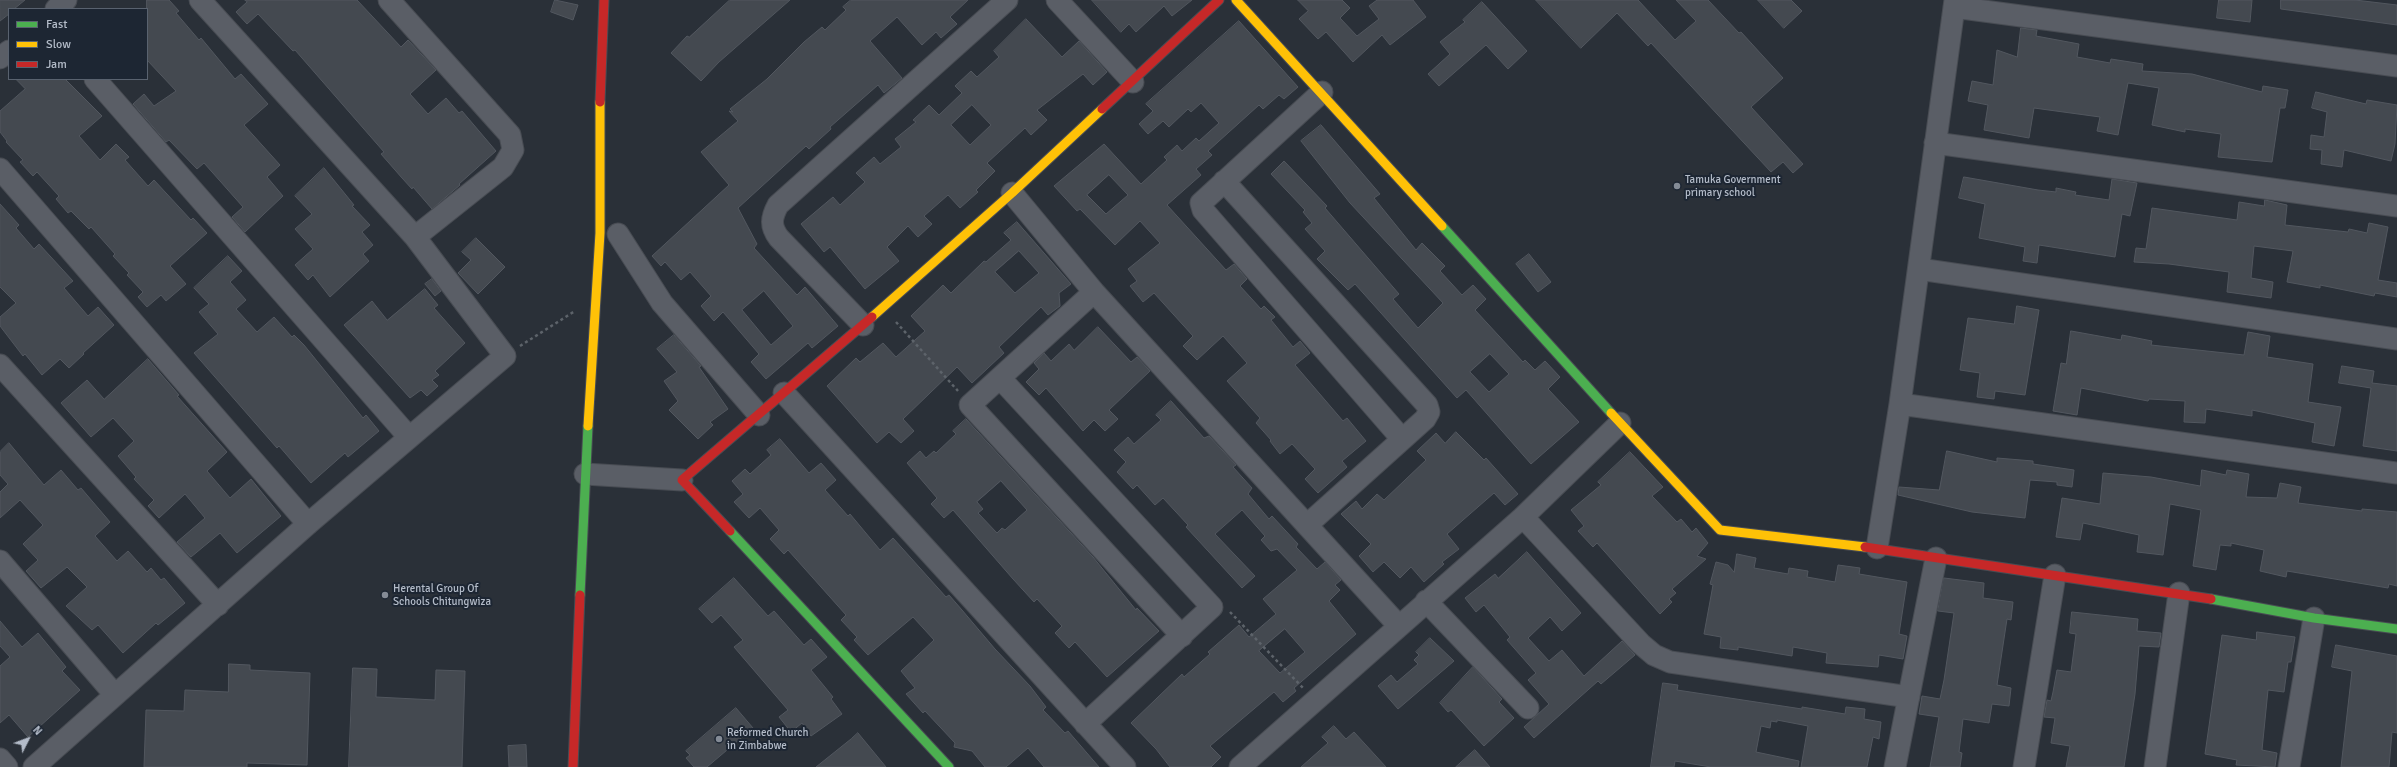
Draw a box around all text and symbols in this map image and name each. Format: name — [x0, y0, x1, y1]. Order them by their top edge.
legend — [8, 8, 148, 80]
text: Fast — [46, 17, 67, 32]
text: Slow — [46, 37, 71, 52]
text: Jam — [46, 57, 67, 72]
place label: Tamuka Government primary school — [1685, 173, 1781, 199]
marker: Tamuka Government primary school — [1672, 181, 1682, 191]
place label: Herental Group Of Schools Chitungwiza — [393, 582, 491, 608]
marker: Herental Group Of Schools Chitungwiza — [380, 590, 390, 600]
north arrow — [8, 719, 48, 759]
text: N — [30, 723, 45, 738]
place label: Reformed Church in Zimbabwe — [727, 726, 808, 752]
marker: Reformed Church in Zimbabwe — [714, 734, 724, 744]

